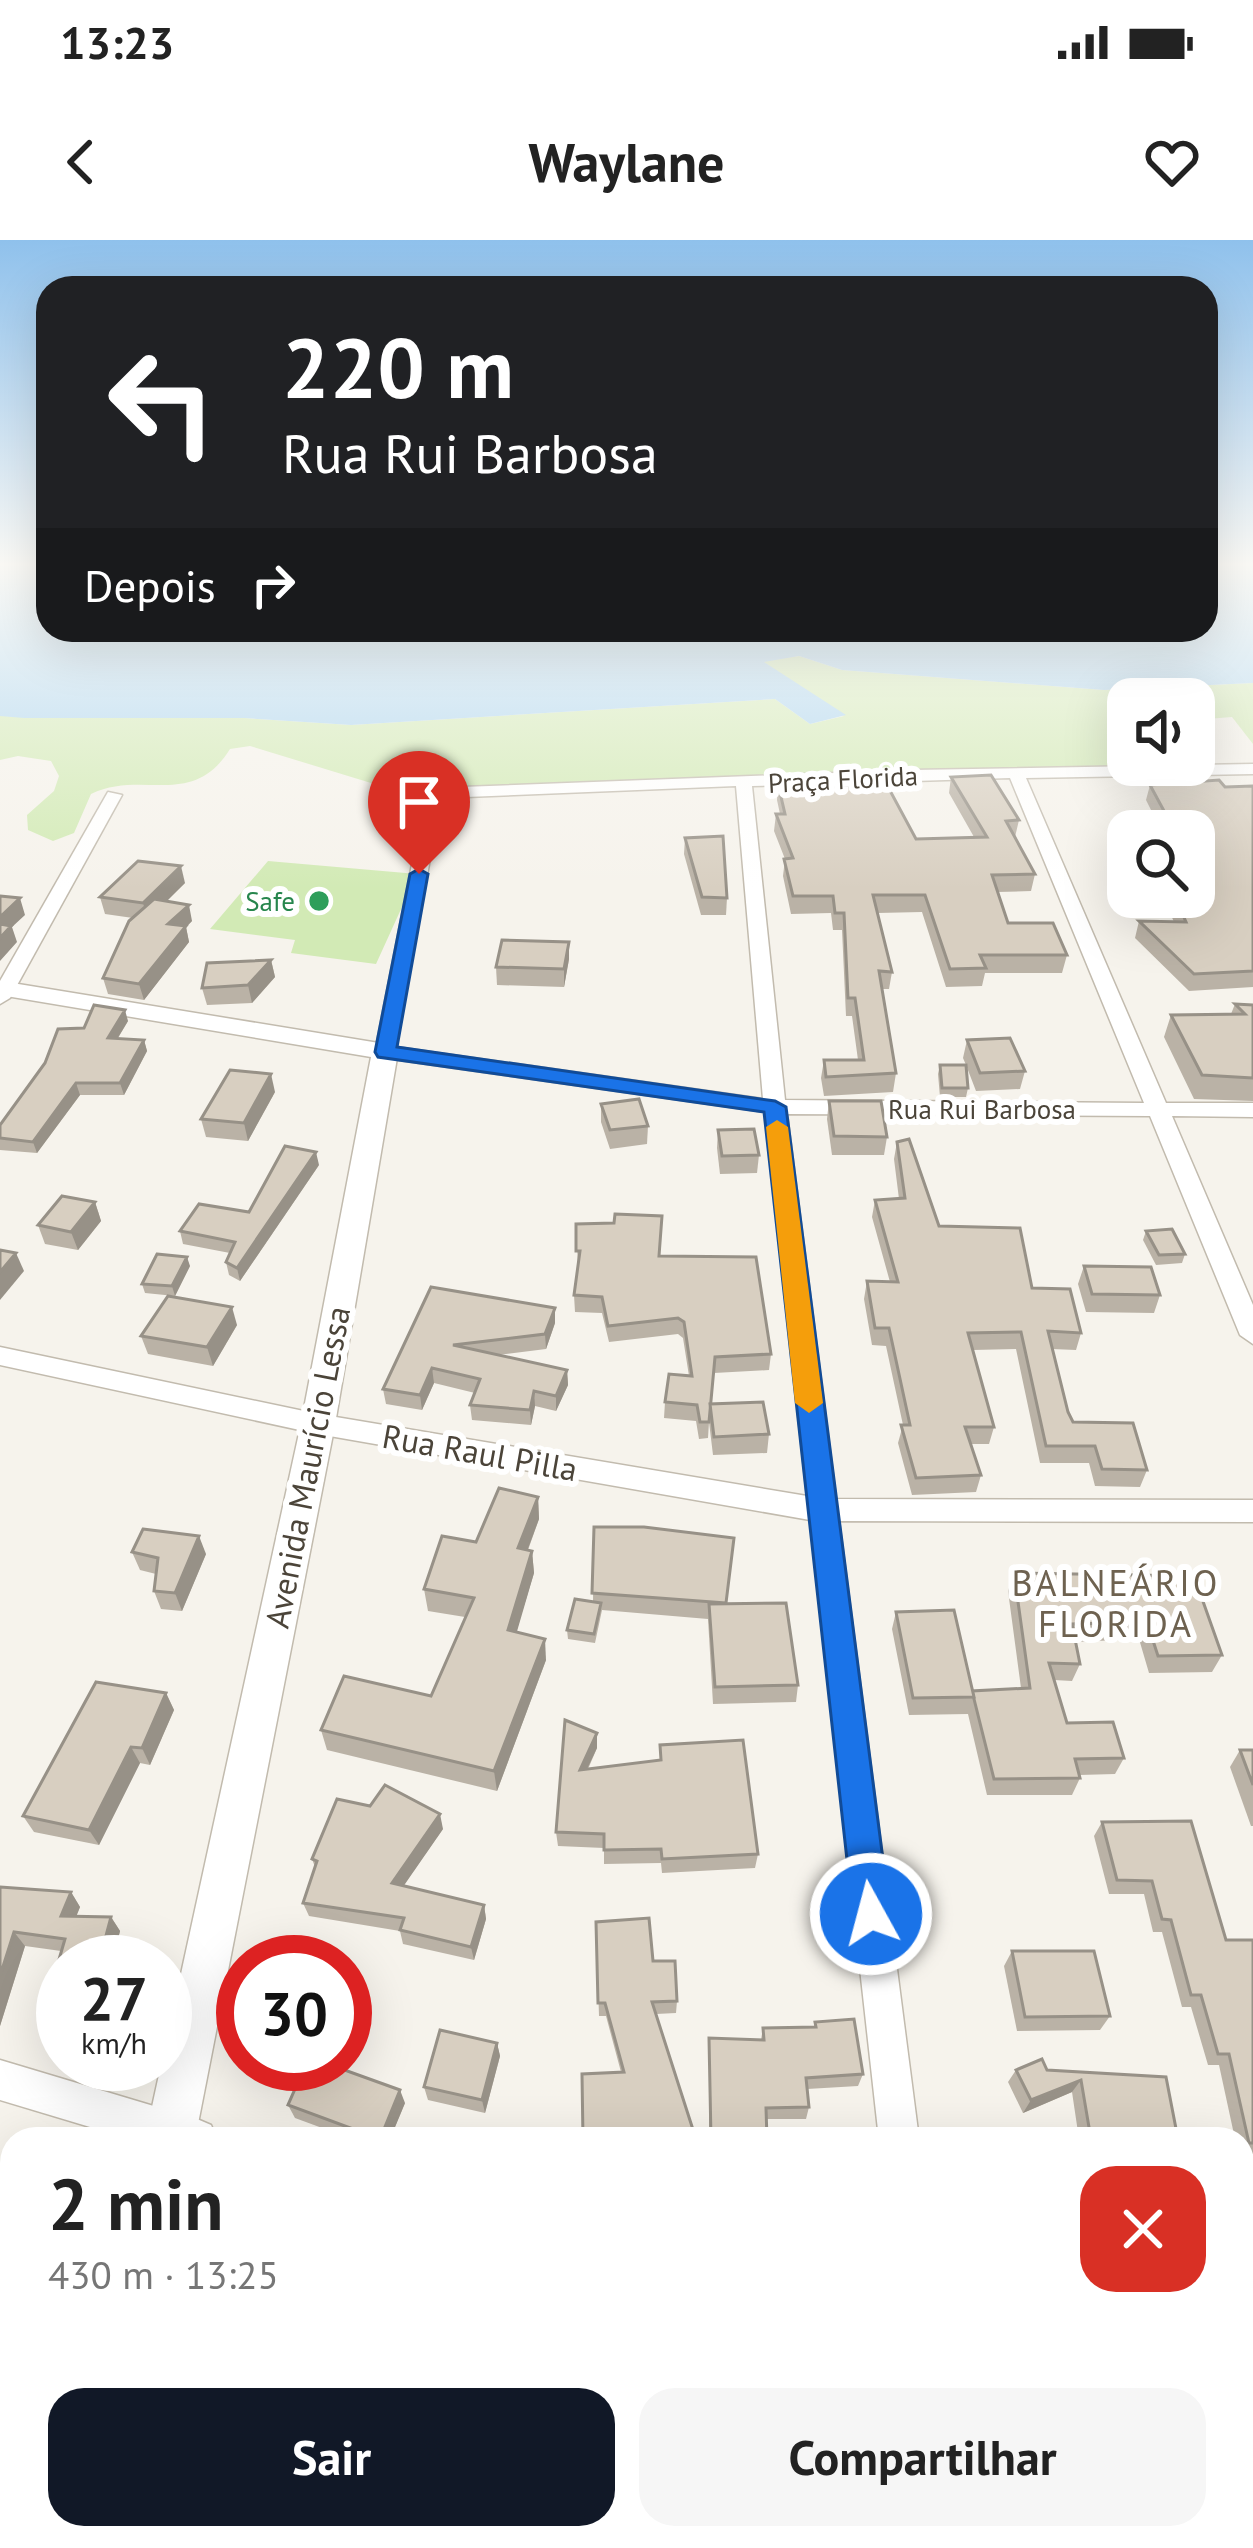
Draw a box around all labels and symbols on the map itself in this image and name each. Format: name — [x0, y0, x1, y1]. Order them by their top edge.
pin — [368, 751, 470, 874]
street label: Praça Florida — [767, 758, 919, 800]
place label: Safe — [245, 884, 295, 918]
marker: Safe — [306, 888, 332, 914]
street label: Rua Rui Barbosa — [888, 1092, 1076, 1126]
street label: Avenida Maurício Lessa — [255, 1302, 359, 1632]
street label: Rua Raul Pilla — [379, 1414, 581, 1490]
district label: BALNEÁRIO FLORIDA — [1012, 1559, 1220, 1647]
position arrow — [808, 1851, 934, 1977]
speed limit sign: 30 — [216, 1935, 372, 2091]

